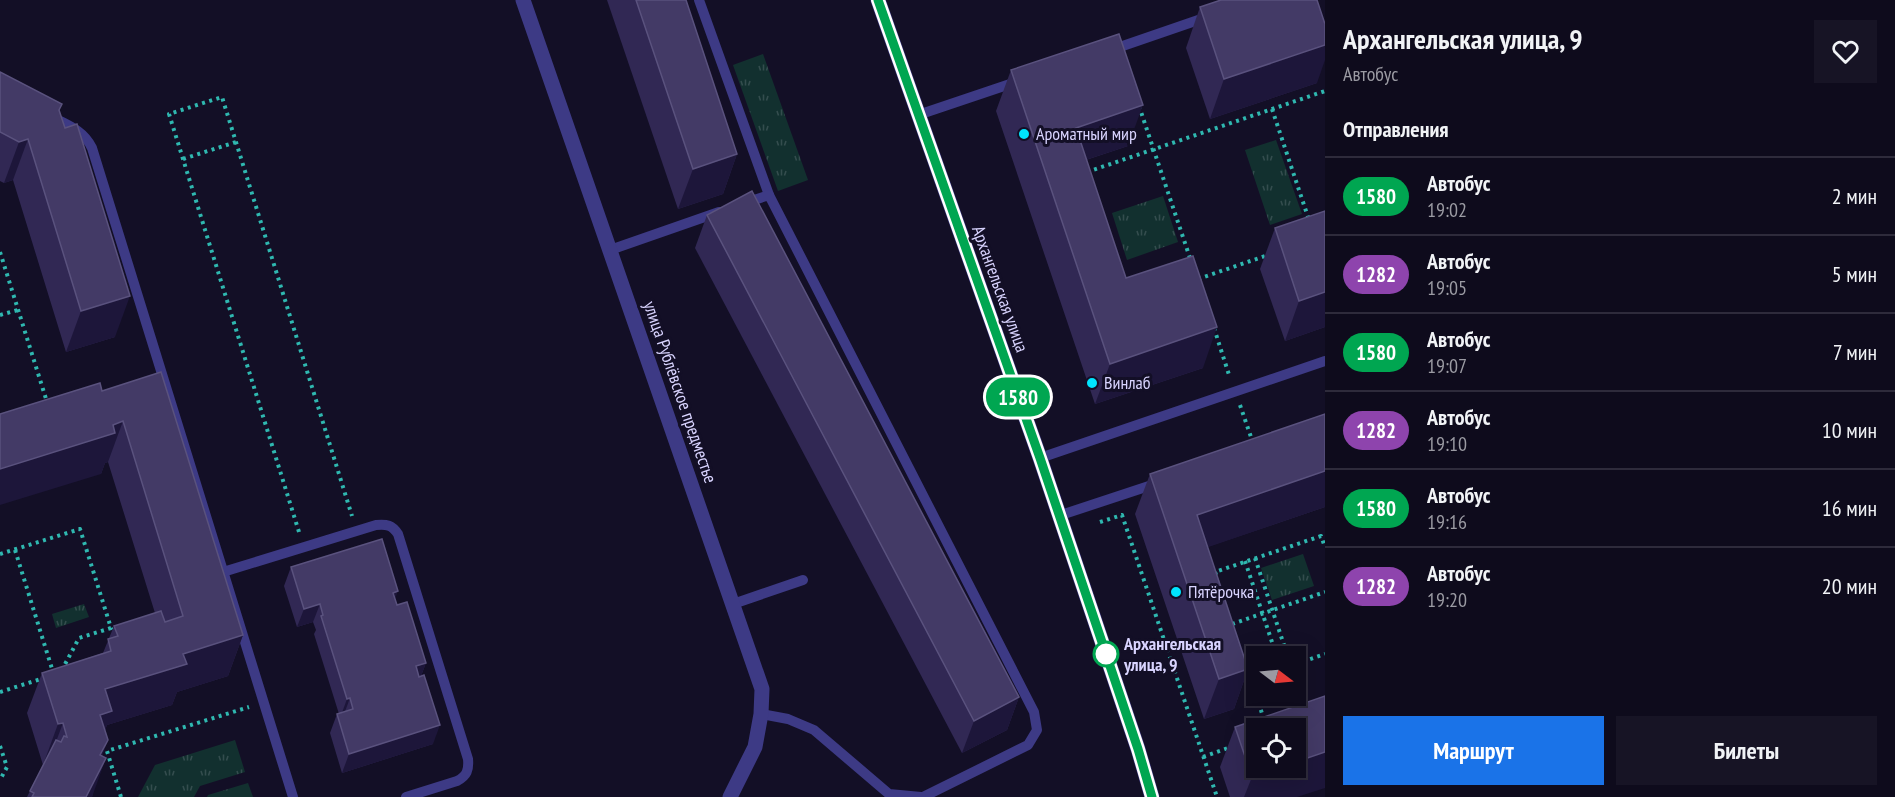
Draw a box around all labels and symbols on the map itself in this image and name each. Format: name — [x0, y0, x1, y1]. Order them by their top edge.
place label: Ароматный мир — [1036, 122, 1137, 145]
marker: Ароматный мир — [1017, 127, 1031, 141]
street label: Архангельская улица — [967, 222, 1034, 355]
street label: улица Рублёвское предместье — [638, 298, 722, 486]
place label: Винлаб — [1104, 371, 1151, 394]
marker: Винлаб — [1085, 376, 1099, 390]
line badge: 1580 — [976, 378, 1060, 416]
place label: Пятёрочка — [1188, 580, 1254, 603]
marker: Пятёрочка — [1169, 585, 1183, 599]
place label: Архангельская улица, 9 — [1123, 632, 1221, 676]
marker: Архангельская улица, 9 — [1093, 641, 1119, 667]
north arrow — [1246, 646, 1306, 706]

